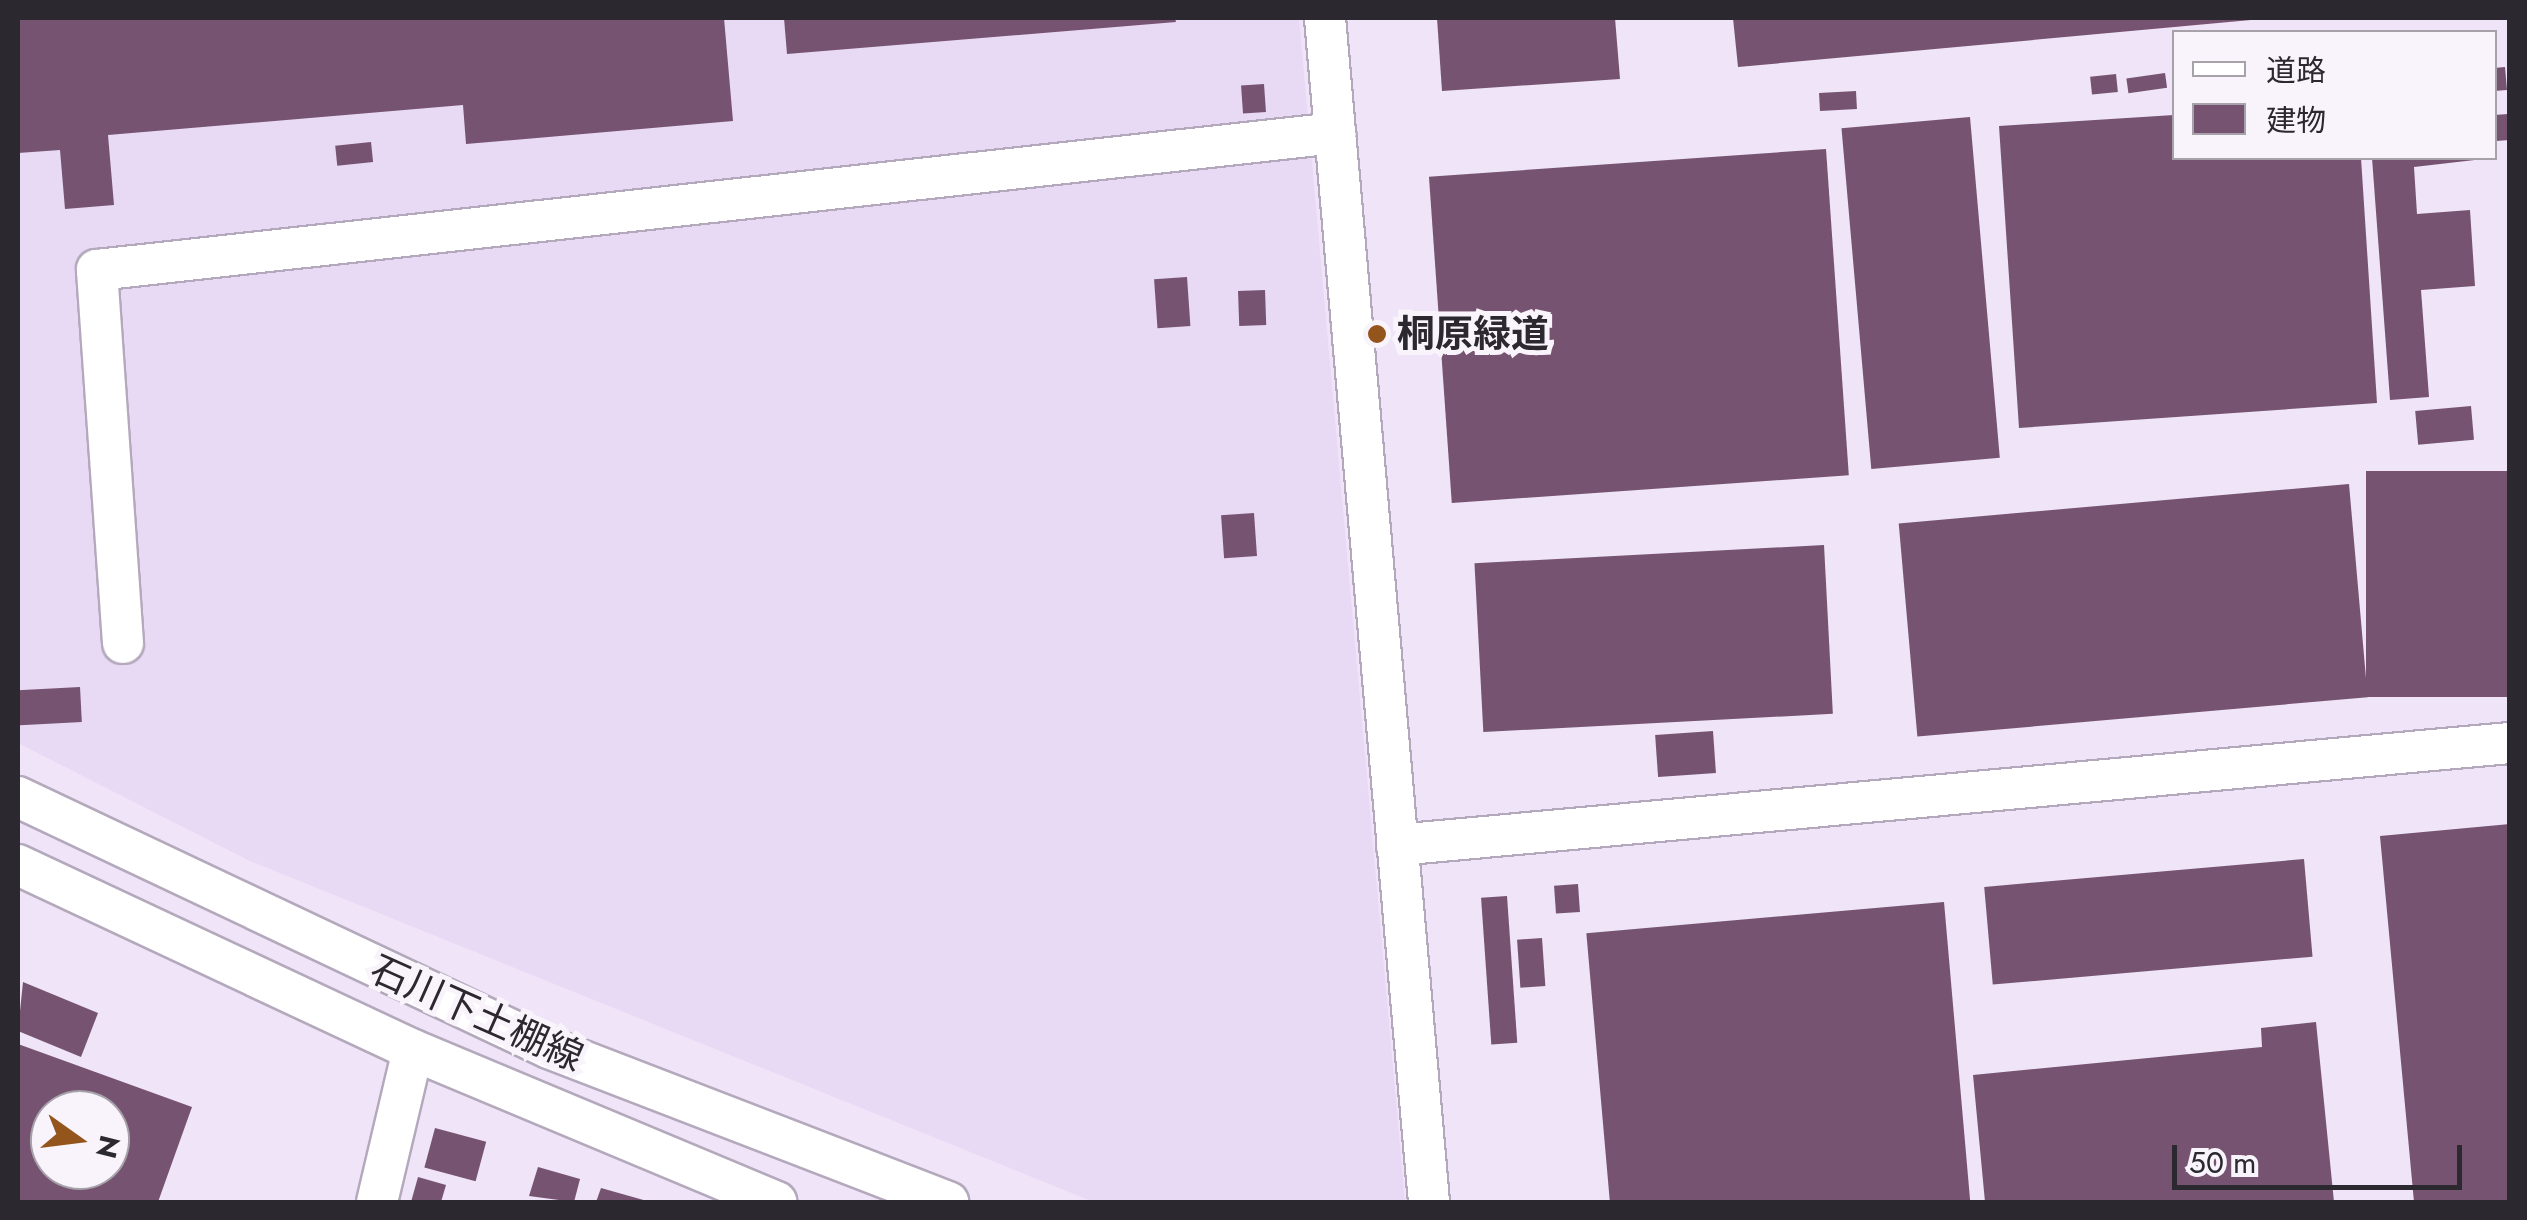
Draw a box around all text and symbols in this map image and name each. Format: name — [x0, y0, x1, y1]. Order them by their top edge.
legend — [2172, 30, 2497, 160]
text: 道路 — [2266, 49, 2326, 92]
text: 建物 — [2266, 99, 2326, 142]
place label: 桐原緑道 — [1397, 311, 1549, 357]
marker: 桐原緑道 — [1366, 323, 1388, 345]
street label: 石川下土棚線 — [364, 946, 590, 1080]
north arrow — [30, 1090, 130, 1190]
scale bar — [2177, 1125, 2467, 1187]
text: N — [85, 1131, 130, 1163]
text: 50 m — [2189, 1141, 2256, 1184]

